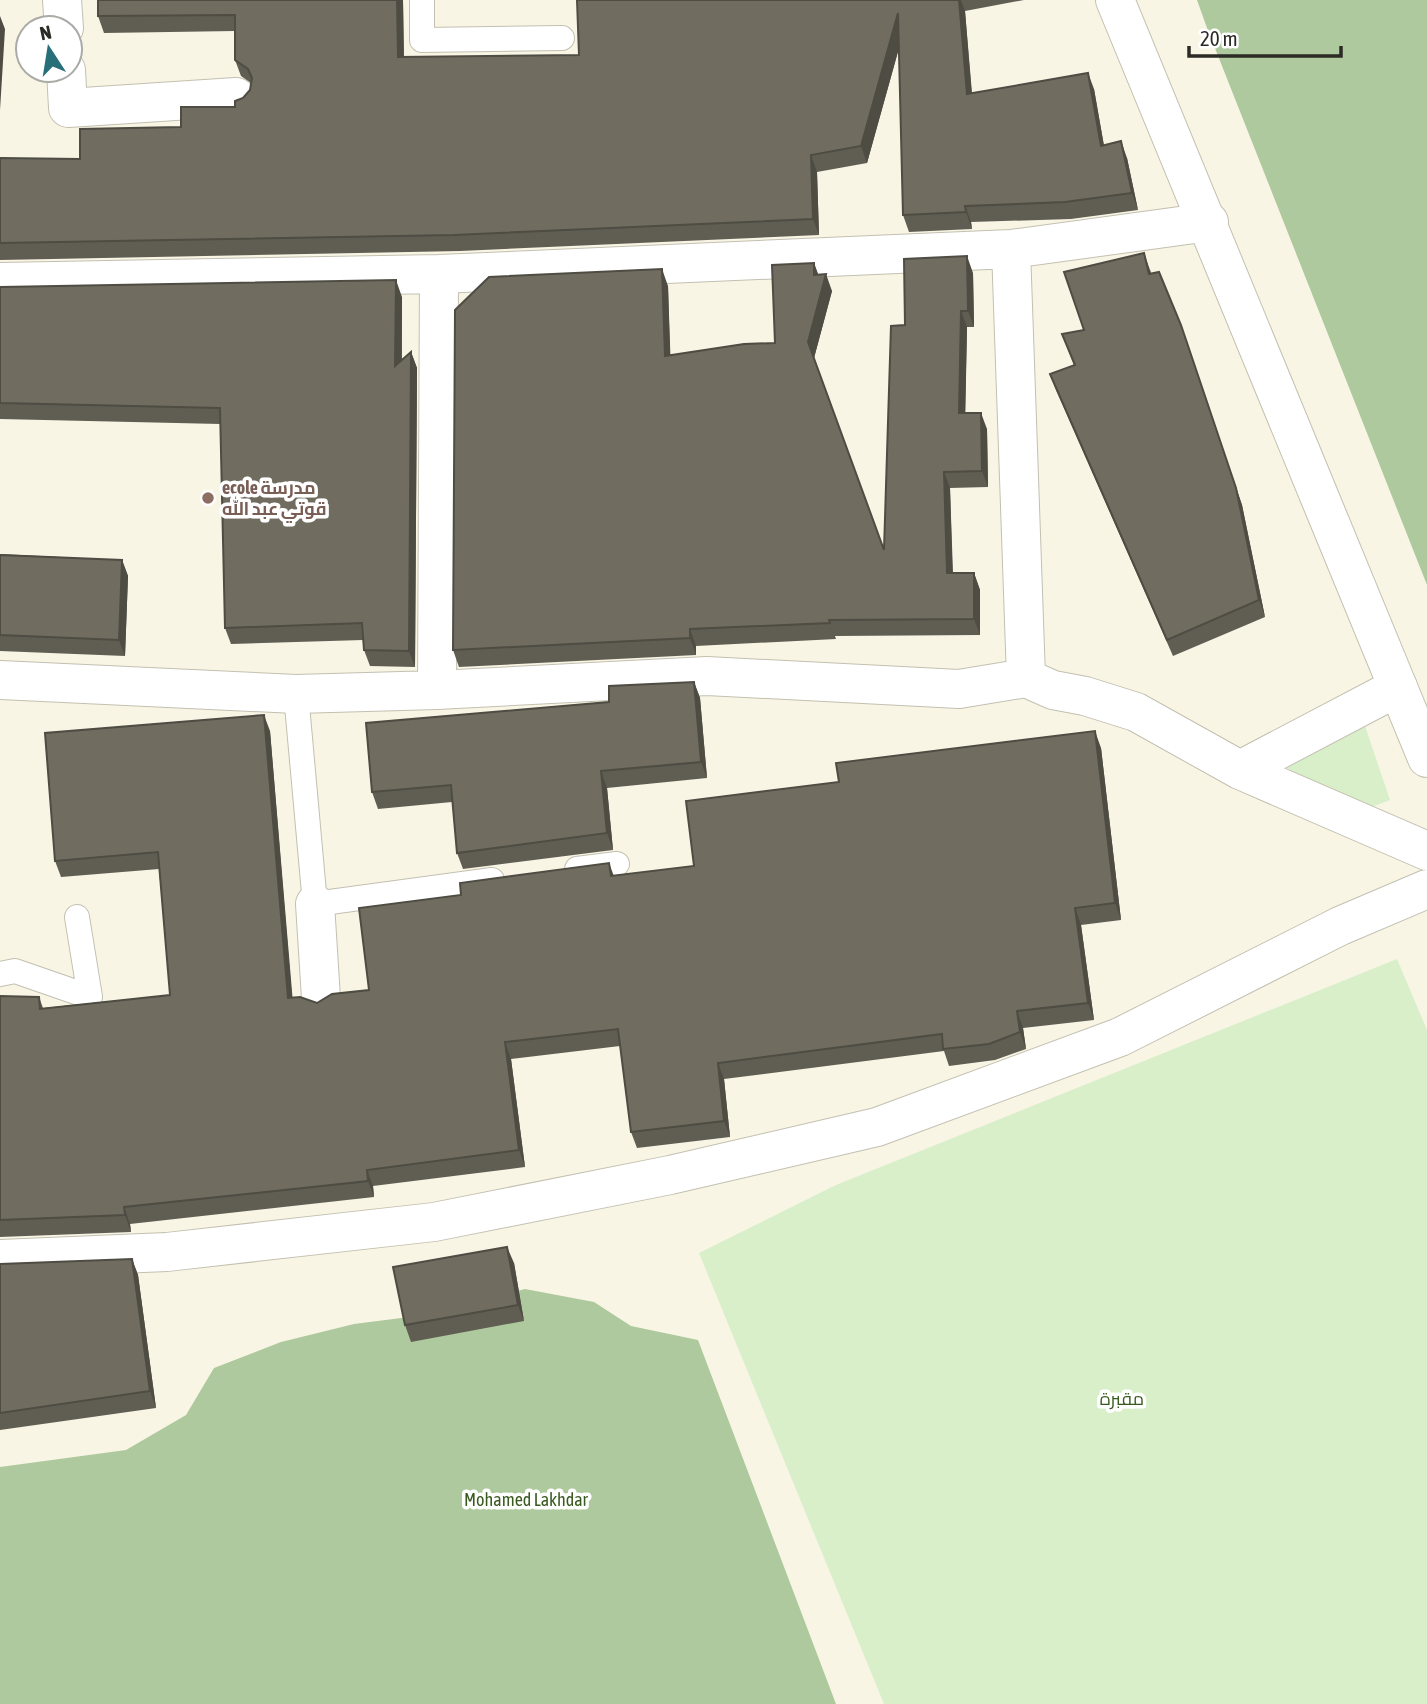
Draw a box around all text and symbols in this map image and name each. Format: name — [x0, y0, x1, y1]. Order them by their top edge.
north arrow — [14, 14, 84, 84]
scale bar — [1189, 14, 1341, 58]
text: N — [38, 20, 53, 44]
text: 20 m — [1200, 26, 1238, 50]
place label: ecole مدرسة قوتي عبد الله — [222, 477, 327, 524]
marker: ecole مدرسة قوتي عبد الله — [200, 490, 216, 506]
park label: مقبرة — [1100, 1388, 1144, 1410]
park label: Mohamed Lakhdar — [464, 1489, 589, 1510]

